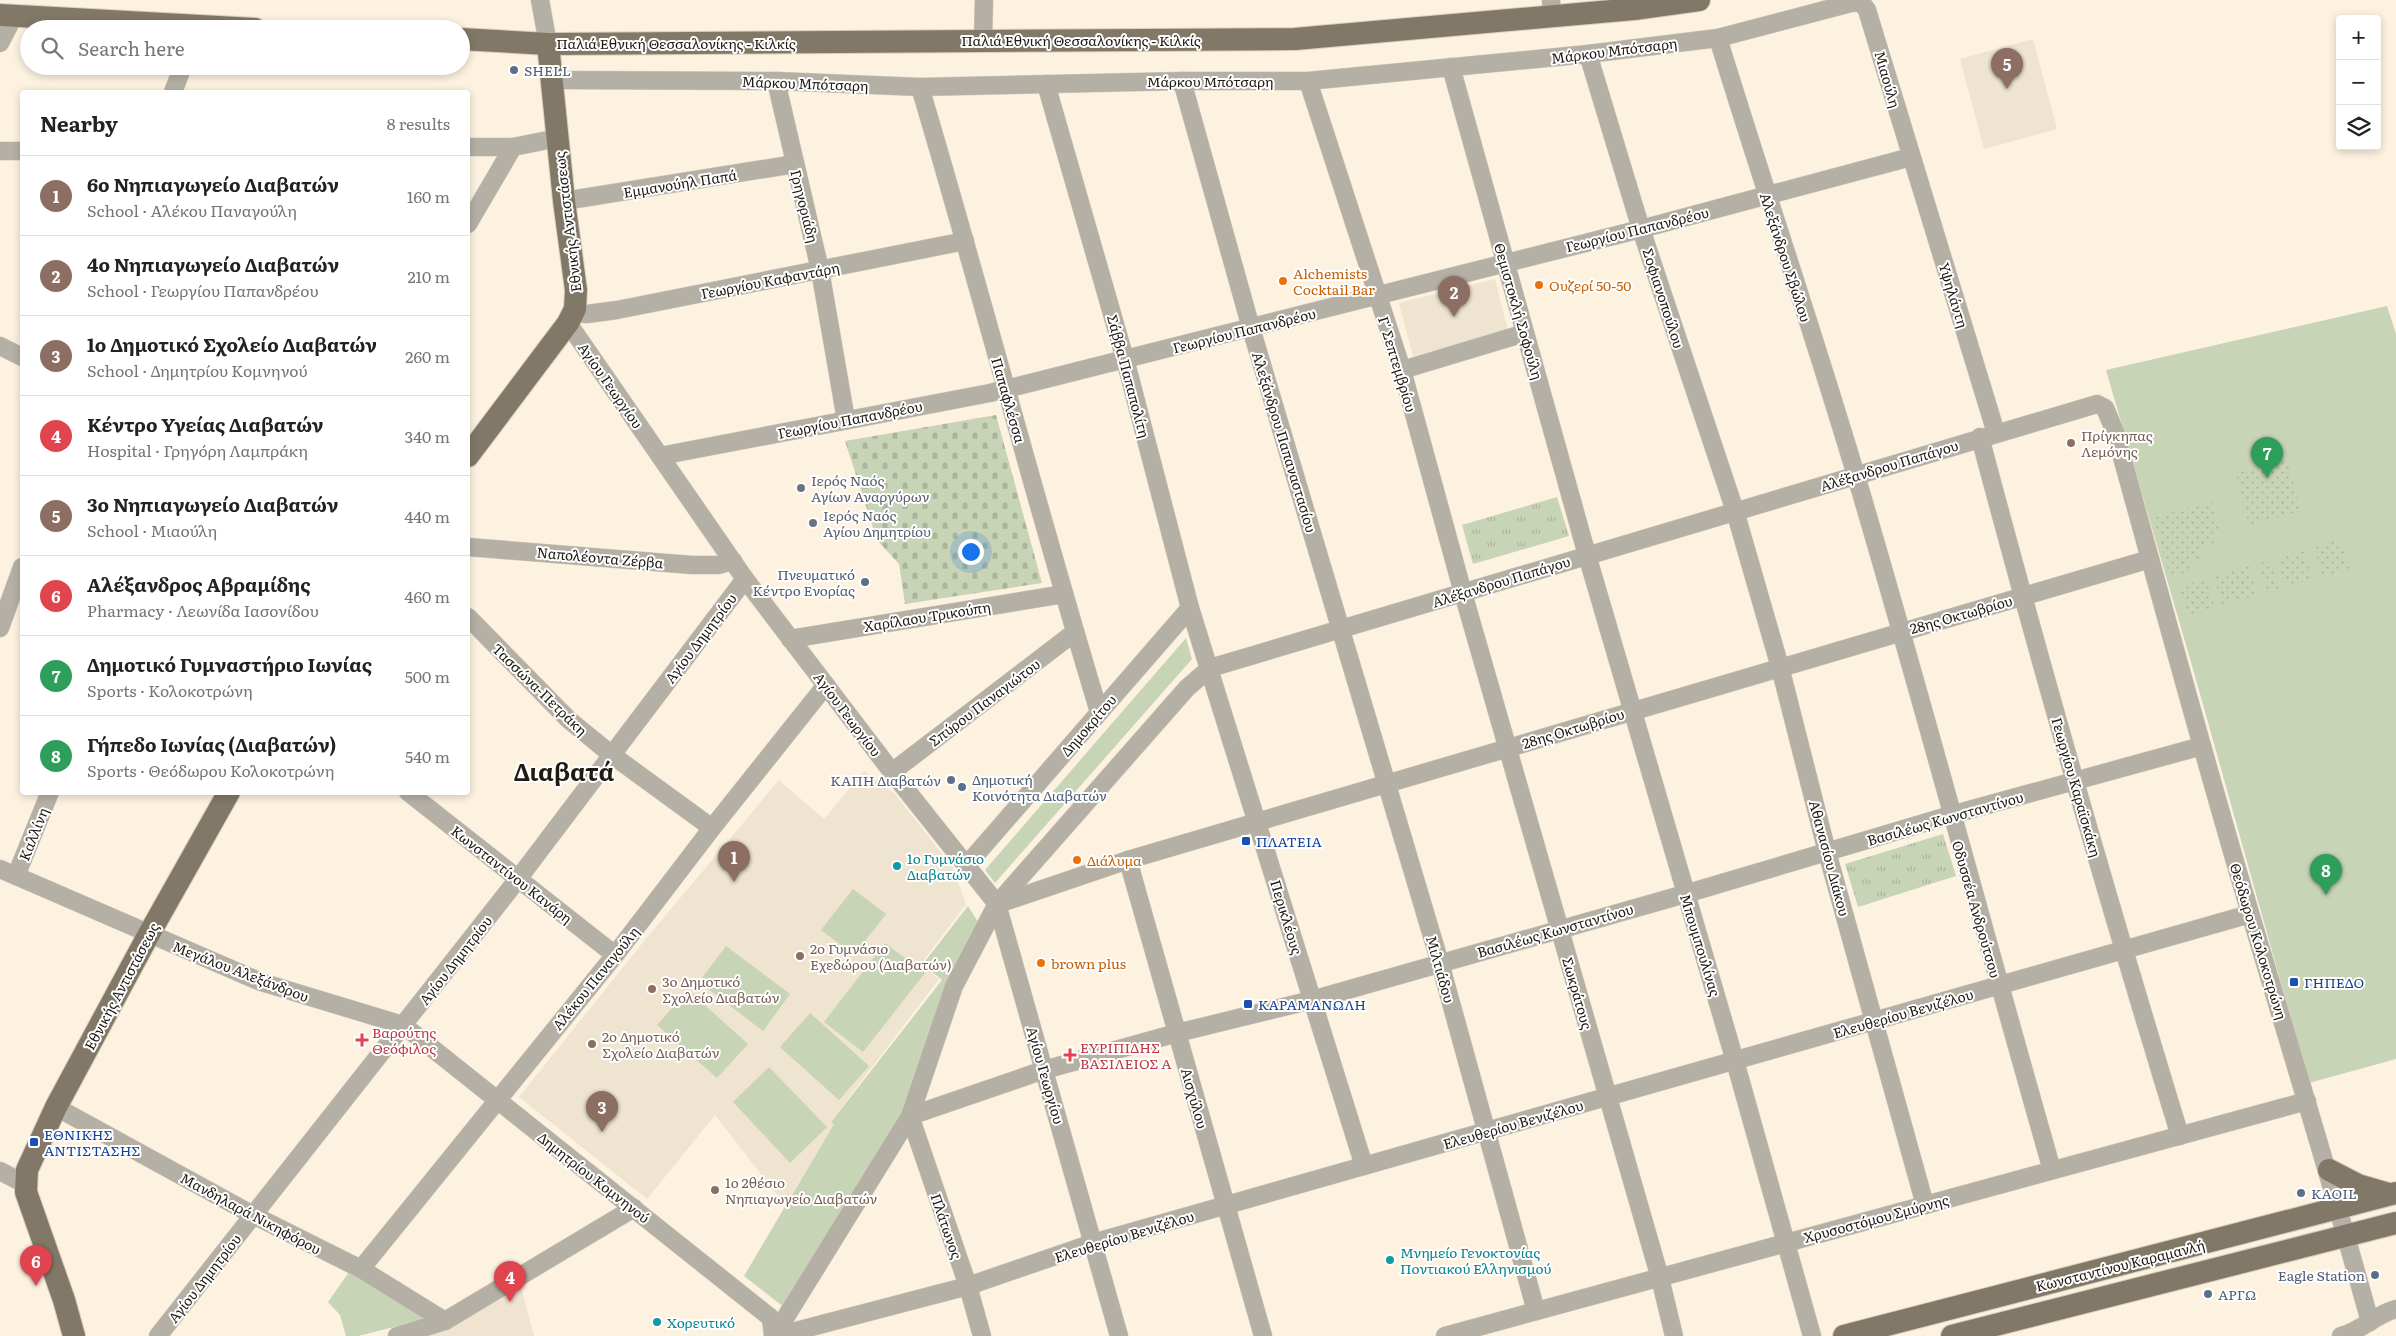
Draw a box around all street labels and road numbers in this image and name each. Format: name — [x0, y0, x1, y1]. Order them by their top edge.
street label: Παλιά Εθνική Θεσσαλονίκης - Κιλκίς — [961, 30, 1201, 50]
street label: Μάρκου Μπότσαρη — [1550, 32, 1678, 68]
street label: Παλιά Εθνική Θεσσαλονίκης - Κιλκίς — [556, 33, 796, 53]
street label: Μιαούλη — [1870, 48, 1906, 110]
street label: Μάρκου Μπότσαρη — [741, 71, 869, 95]
street label: Μάρκου Μπότσαρη — [1147, 71, 1273, 91]
street label: Εθνικής Αντιστάσεως — [548, 150, 586, 294]
street label: Εμμανούηλ Παπά — [622, 164, 738, 202]
street label: Γρηγοριάδη — [786, 167, 824, 245]
street label: Αλεξάνδρου Σβώλου — [1756, 190, 1816, 324]
street label: Γεωργίου Παπανδρέου — [1563, 202, 1711, 256]
street label: Θεμιστοκλή Σοφούλη — [1490, 240, 1548, 382]
street label: Σοφιανοπούλου — [1638, 245, 1690, 351]
street label: Γεωργίου Καφαντάρη — [699, 257, 841, 303]
street label: Υψηλάντη — [1935, 260, 1973, 330]
street label: Γεωργίου Παπανδρέου — [1170, 303, 1318, 357]
street label: Σάββα Παπαπολίτη — [1103, 312, 1155, 440]
street label: Γ' Σεπτεμβρίου — [1374, 314, 1422, 414]
street label: Αγίου Γεωργίου — [574, 338, 648, 432]
street label: Αλεξάνδρου Παπαναστασίου — [1248, 349, 1322, 535]
street label: Παπαφλέσσα — [987, 355, 1031, 446]
street label: Γεωργίου Παπανδρέου — [776, 395, 924, 443]
street label: Αλέξανδρου Παπάγου — [1818, 435, 1960, 495]
street label: Ναπολέοντα Ζέρβα — [536, 541, 665, 573]
street label: Αλέξανδρου Παπάγου — [1430, 551, 1572, 611]
street label: Αγίου Δημητρίου — [660, 589, 740, 687]
street label: 28ης Οκτωβρίου — [1907, 590, 2015, 638]
street label: Χαρίλαου Τρικούπη — [862, 596, 992, 636]
street label: Τασσώνα-Πετράκη — [488, 638, 592, 740]
street label: Σπύρου Παναγιώτου — [924, 654, 1044, 750]
street label: Αγίου Γεωργίου — [810, 668, 886, 760]
street label: Δημοκρίτου — [1056, 690, 1120, 760]
street label: 28ης Οκτωβρίου — [1520, 703, 1626, 753]
street label: Γεωργίου Καραϊσκάκη — [2048, 715, 2106, 859]
street label: Βασιλέως Κωνσταντίνου — [1864, 786, 2026, 850]
street label: Αθανασίου Διάκου — [1805, 798, 1855, 918]
street label: Καλλίνη — [13, 805, 53, 863]
street label: Κωνσταντίνου Κανάρη — [447, 820, 577, 928]
street label: Οδυσσέα Ανδρούτσου — [1948, 838, 2006, 980]
street label: Θεόδωρου Κολοκοτρώνη — [2226, 860, 2292, 1022]
street label: Περικλέους — [1266, 877, 1308, 957]
street label: Μπουμπουλίνας — [1676, 891, 1726, 999]
street label: Βασιλέως Κωνσταντίνου — [1474, 898, 1636, 962]
street label: Αγίου Δημητρίου — [414, 911, 496, 1009]
street label: Εθνικής Αντιστάσεως — [79, 919, 163, 1053]
street label: Αλέκου Παναγούλη — [547, 922, 643, 1034]
street label: Μιλτιάδου — [1422, 933, 1460, 1005]
street label: Μεγάλου Αλεξάνδρου — [170, 936, 312, 1006]
street label: Σωκράτους — [1558, 955, 1598, 1031]
street label: Ελευθερίου Βενιζέλου — [1831, 983, 1975, 1043]
street label: Αγίου Γεωργίου — [1022, 1024, 1070, 1126]
street label: Αισχύλου — [1177, 1065, 1213, 1131]
street label: Ελευθερίου Βενιζέλου — [1441, 1094, 1585, 1154]
street label: Δημητρίου Κομνηνού — [534, 1127, 654, 1227]
street label: Μανδηλαρά Νικηφόρου — [177, 1167, 325, 1259]
street label: Χρυσοστόμου Σμύρνης — [1801, 1189, 1951, 1247]
street label: Πλάτωνος — [926, 1190, 968, 1262]
street label: Ελευθερίου Βενιζέλου — [1052, 1205, 1196, 1267]
street label: Αγίου Δημητρίου — [163, 1229, 245, 1327]
street label: Κωνσταντίνου Καραμανλή — [2033, 1234, 2207, 1296]

